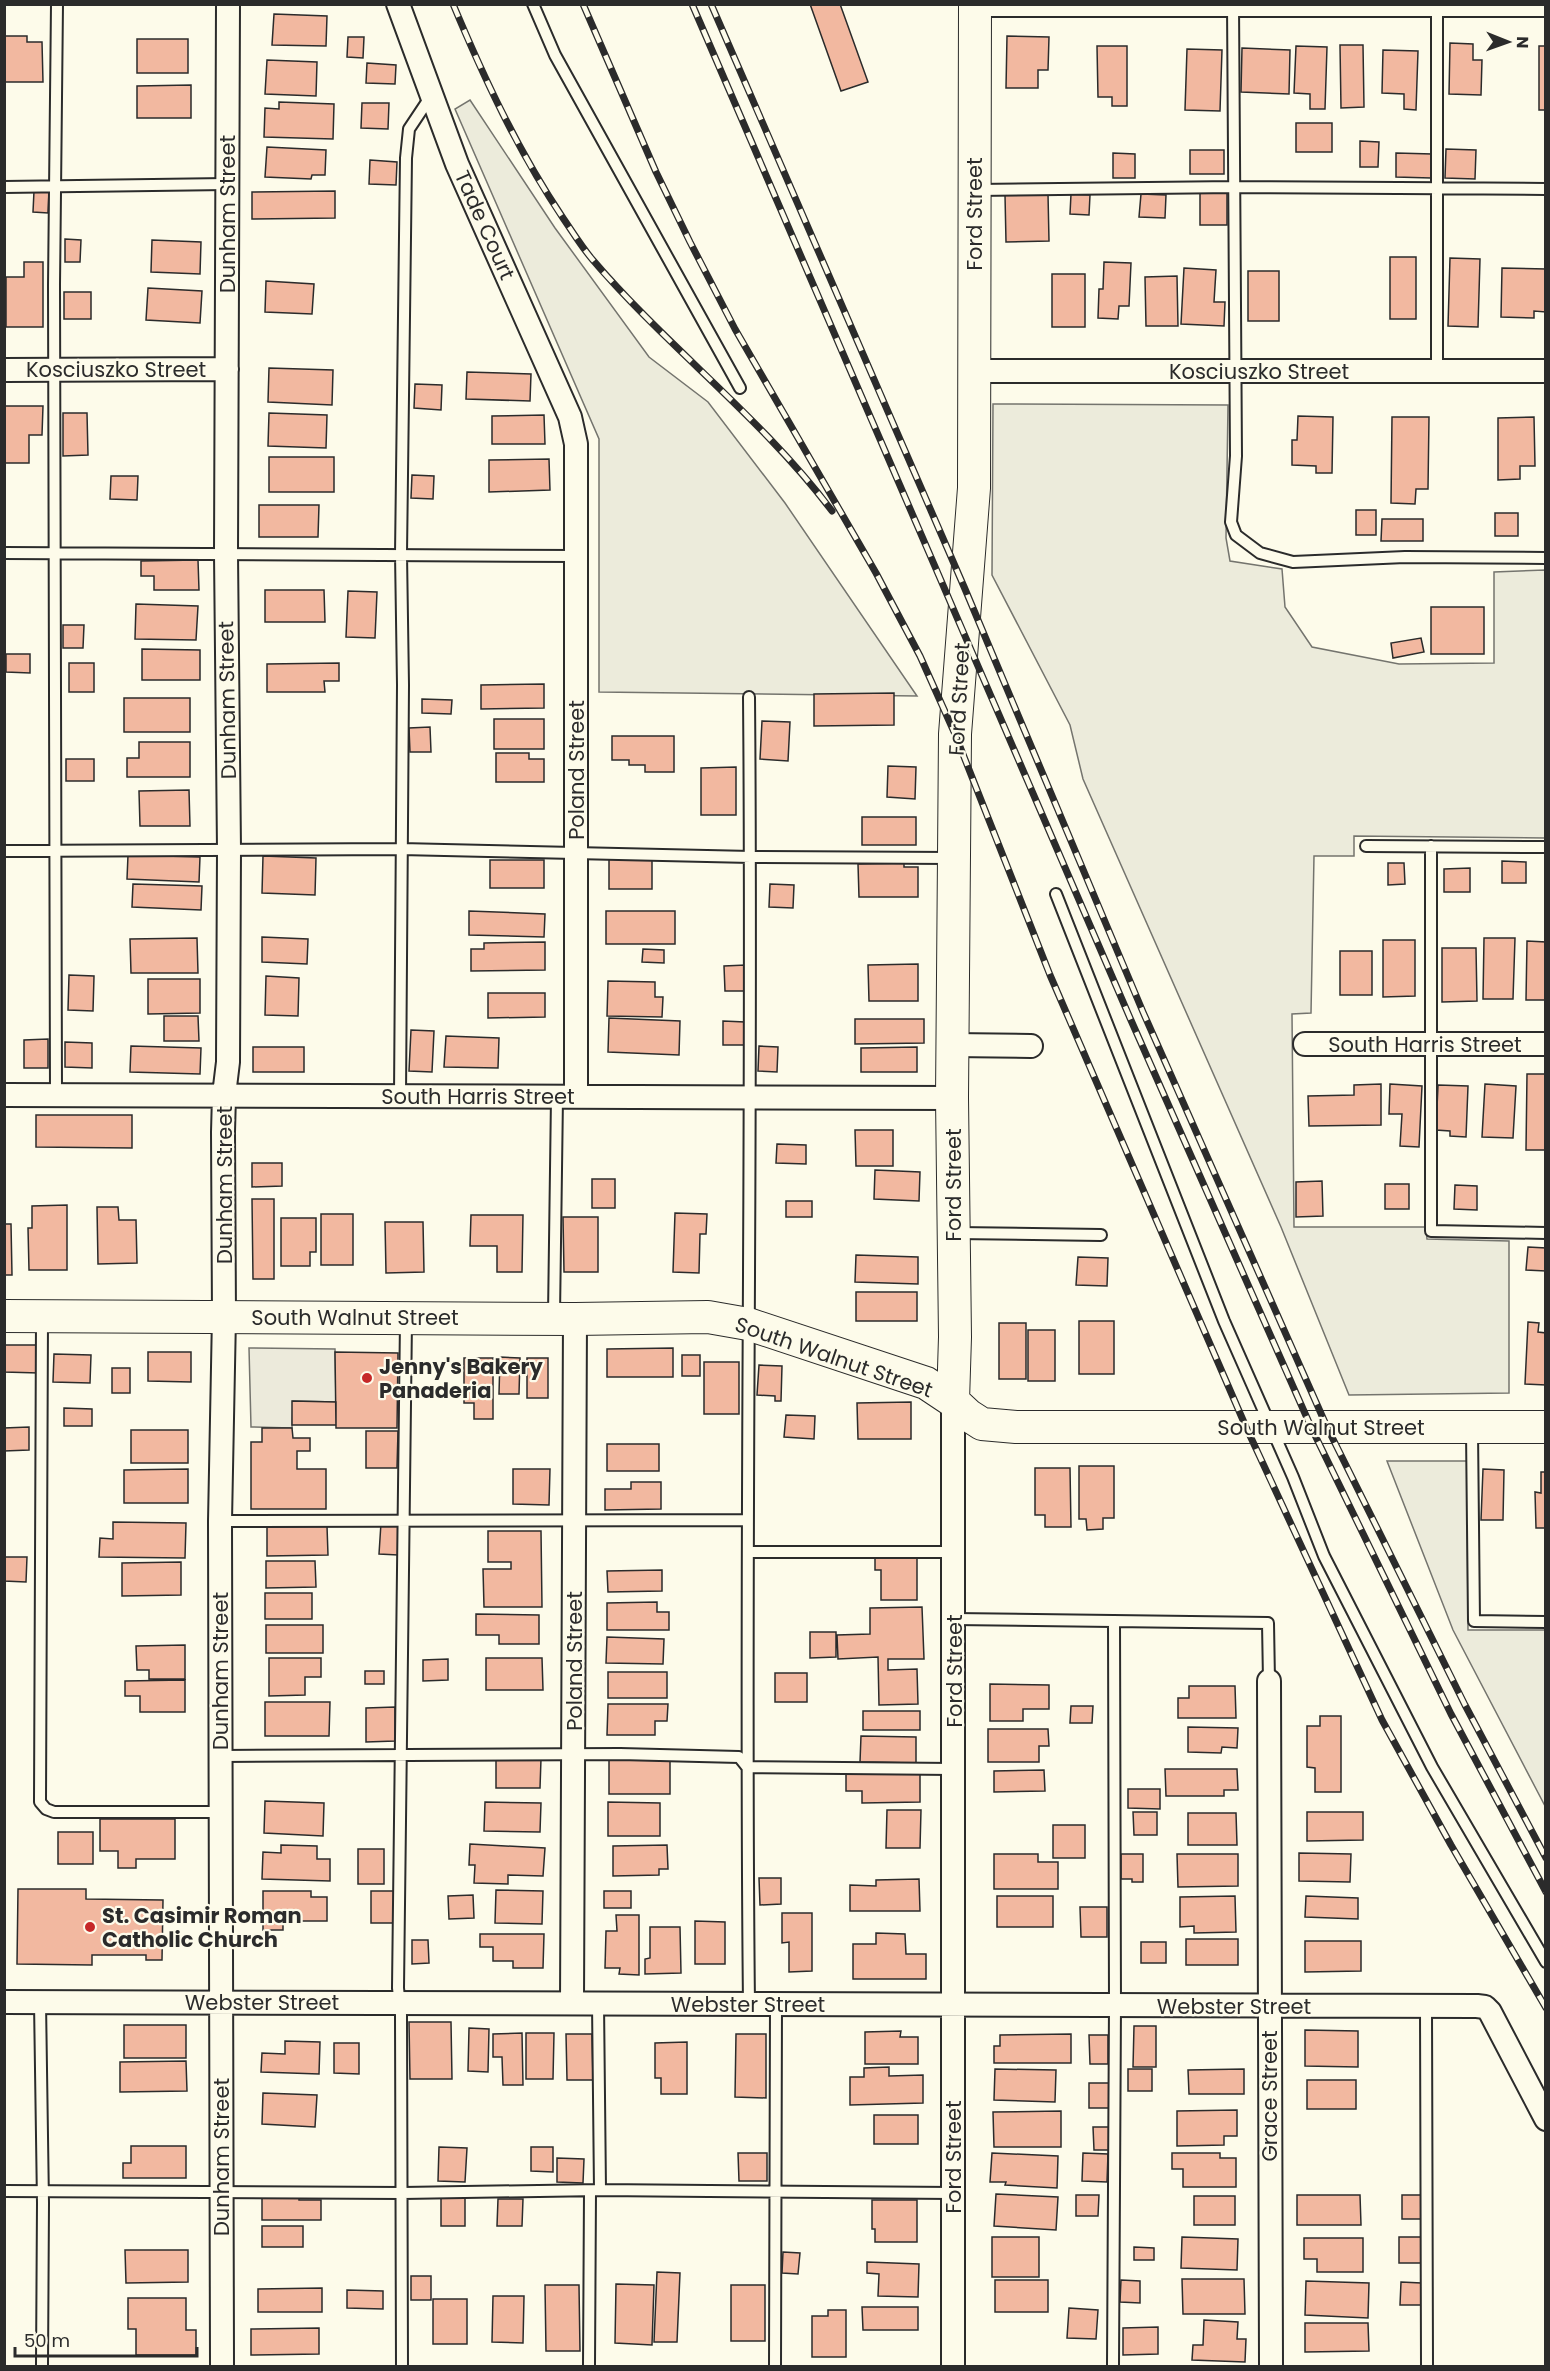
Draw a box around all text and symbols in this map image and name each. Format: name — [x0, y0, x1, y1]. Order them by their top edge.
north arrow — [1478, 12, 1538, 72]
text: N — [1511, 36, 1534, 48]
street label: Dunham Street — [213, 135, 242, 293]
street label: Ford Street — [960, 157, 989, 271]
street label: Tade Court — [448, 166, 522, 284]
street label: Kosciuszko Street — [26, 355, 206, 384]
street label: Kosciuszko Street — [1169, 357, 1349, 386]
street label: Dunham Street — [211, 621, 243, 779]
street label: Ford Street — [942, 642, 976, 756]
street label: Poland Street — [562, 700, 591, 840]
street label: South Harris Street — [1328, 1030, 1522, 1059]
street label: South Harris Street — [381, 1082, 575, 1111]
street label: Dunham Street — [210, 1106, 239, 1264]
street label: Ford Street — [939, 1128, 968, 1242]
street label: South Walnut Street — [251, 1303, 459, 1332]
street label: South Walnut Street — [731, 1310, 937, 1404]
place label: Jenny's Bakery Panaderia — [379, 1352, 543, 1405]
marker: Jenny's Bakery Panaderia — [360, 1371, 374, 1385]
street label: South Walnut Street — [1217, 1413, 1425, 1442]
street label: Poland Street — [560, 1591, 589, 1731]
street label: Dunham Street — [206, 1592, 235, 1750]
street label: Ford Street — [940, 1614, 969, 1728]
place label: St. Casimir Roman Catholic Church — [102, 1901, 302, 1954]
marker: St. Casimir Roman Catholic Church — [83, 1920, 97, 1934]
street label: Webster Street — [185, 1988, 339, 2017]
street label: Webster Street — [671, 1990, 825, 2019]
street label: Webster Street — [1157, 1992, 1311, 2021]
street label: Grace Street — [1255, 2030, 1284, 2162]
street label: Dunham Street — [207, 2078, 236, 2236]
street label: Ford Street — [939, 2100, 968, 2214]
scale bar — [15, 2320, 196, 2358]
text: 50 m — [24, 2328, 70, 2353]

